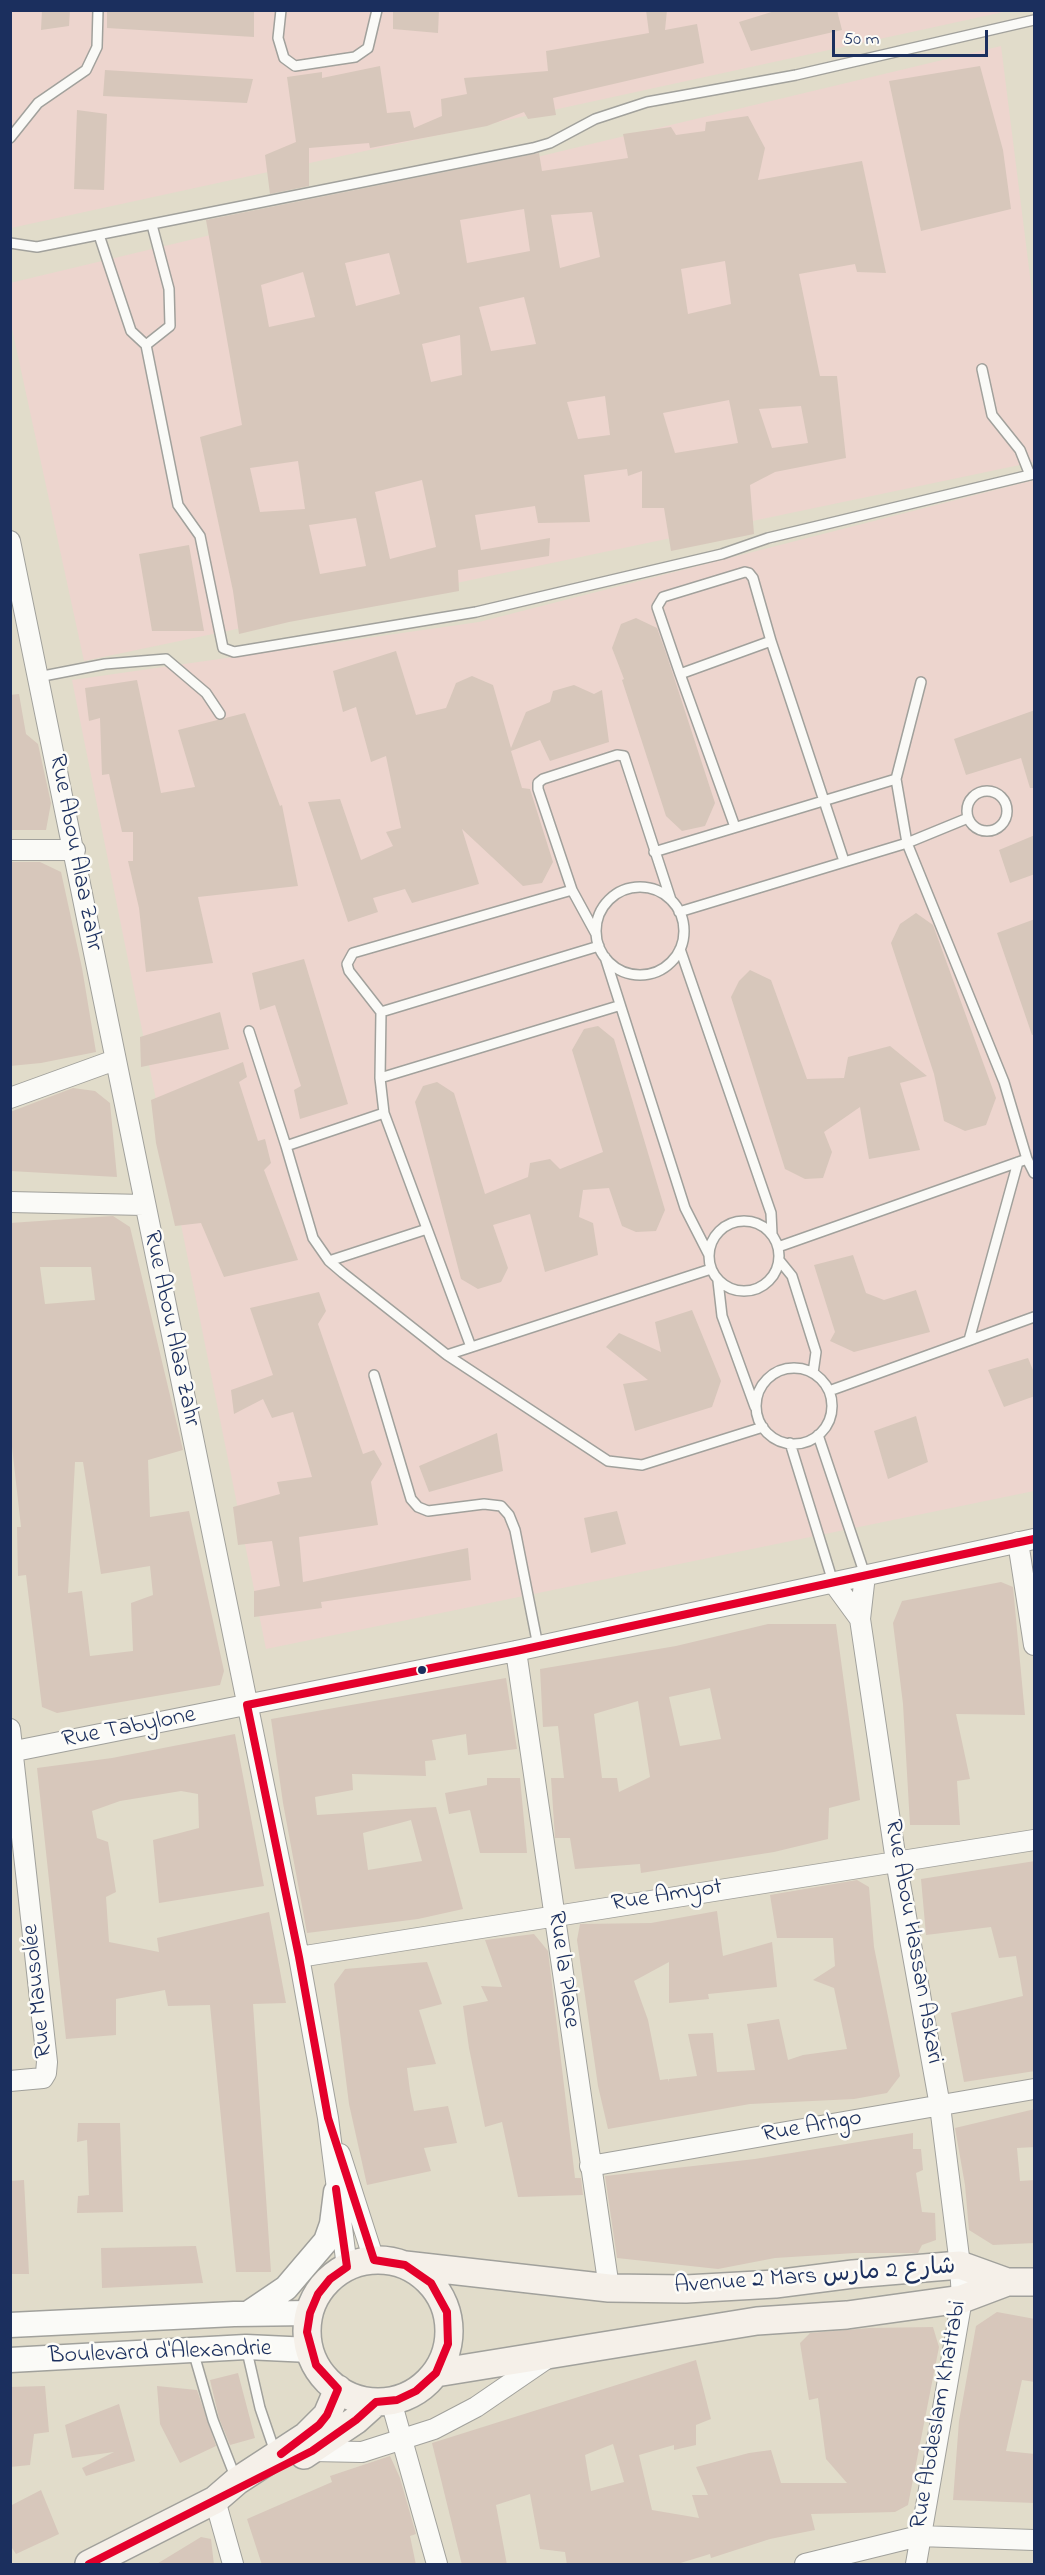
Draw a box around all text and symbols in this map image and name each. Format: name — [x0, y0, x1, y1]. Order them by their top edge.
scale bar — [835, 18, 991, 56]
text: 50 m — [843, 27, 880, 53]
street label: Rue Abou Alaa Zahr — [41, 752, 107, 954]
street label: Rue Abou Alaa Zahr — [135, 1228, 205, 1430]
unlabelled marker — [416, 1664, 428, 1676]
street label: Rue Tabylone — [60, 1702, 198, 1756]
street label: Rue Abou Hassan Askari — [876, 1818, 948, 2066]
street label: Rue Amyot — [610, 1874, 724, 1920]
street label: Rue la Place — [540, 1910, 584, 2030]
street label: Rue Mausolée — [18, 1923, 60, 2059]
street label: Rue Arhgo — [760, 2105, 864, 2151]
street label: Avenue 2 Mars شارع 2 مارس — [674, 2254, 956, 2302]
street label: Rue Abdeslam Khattabi — [906, 2299, 974, 2531]
street label: Boulevard d'Alexandrie — [48, 2336, 272, 2372]

